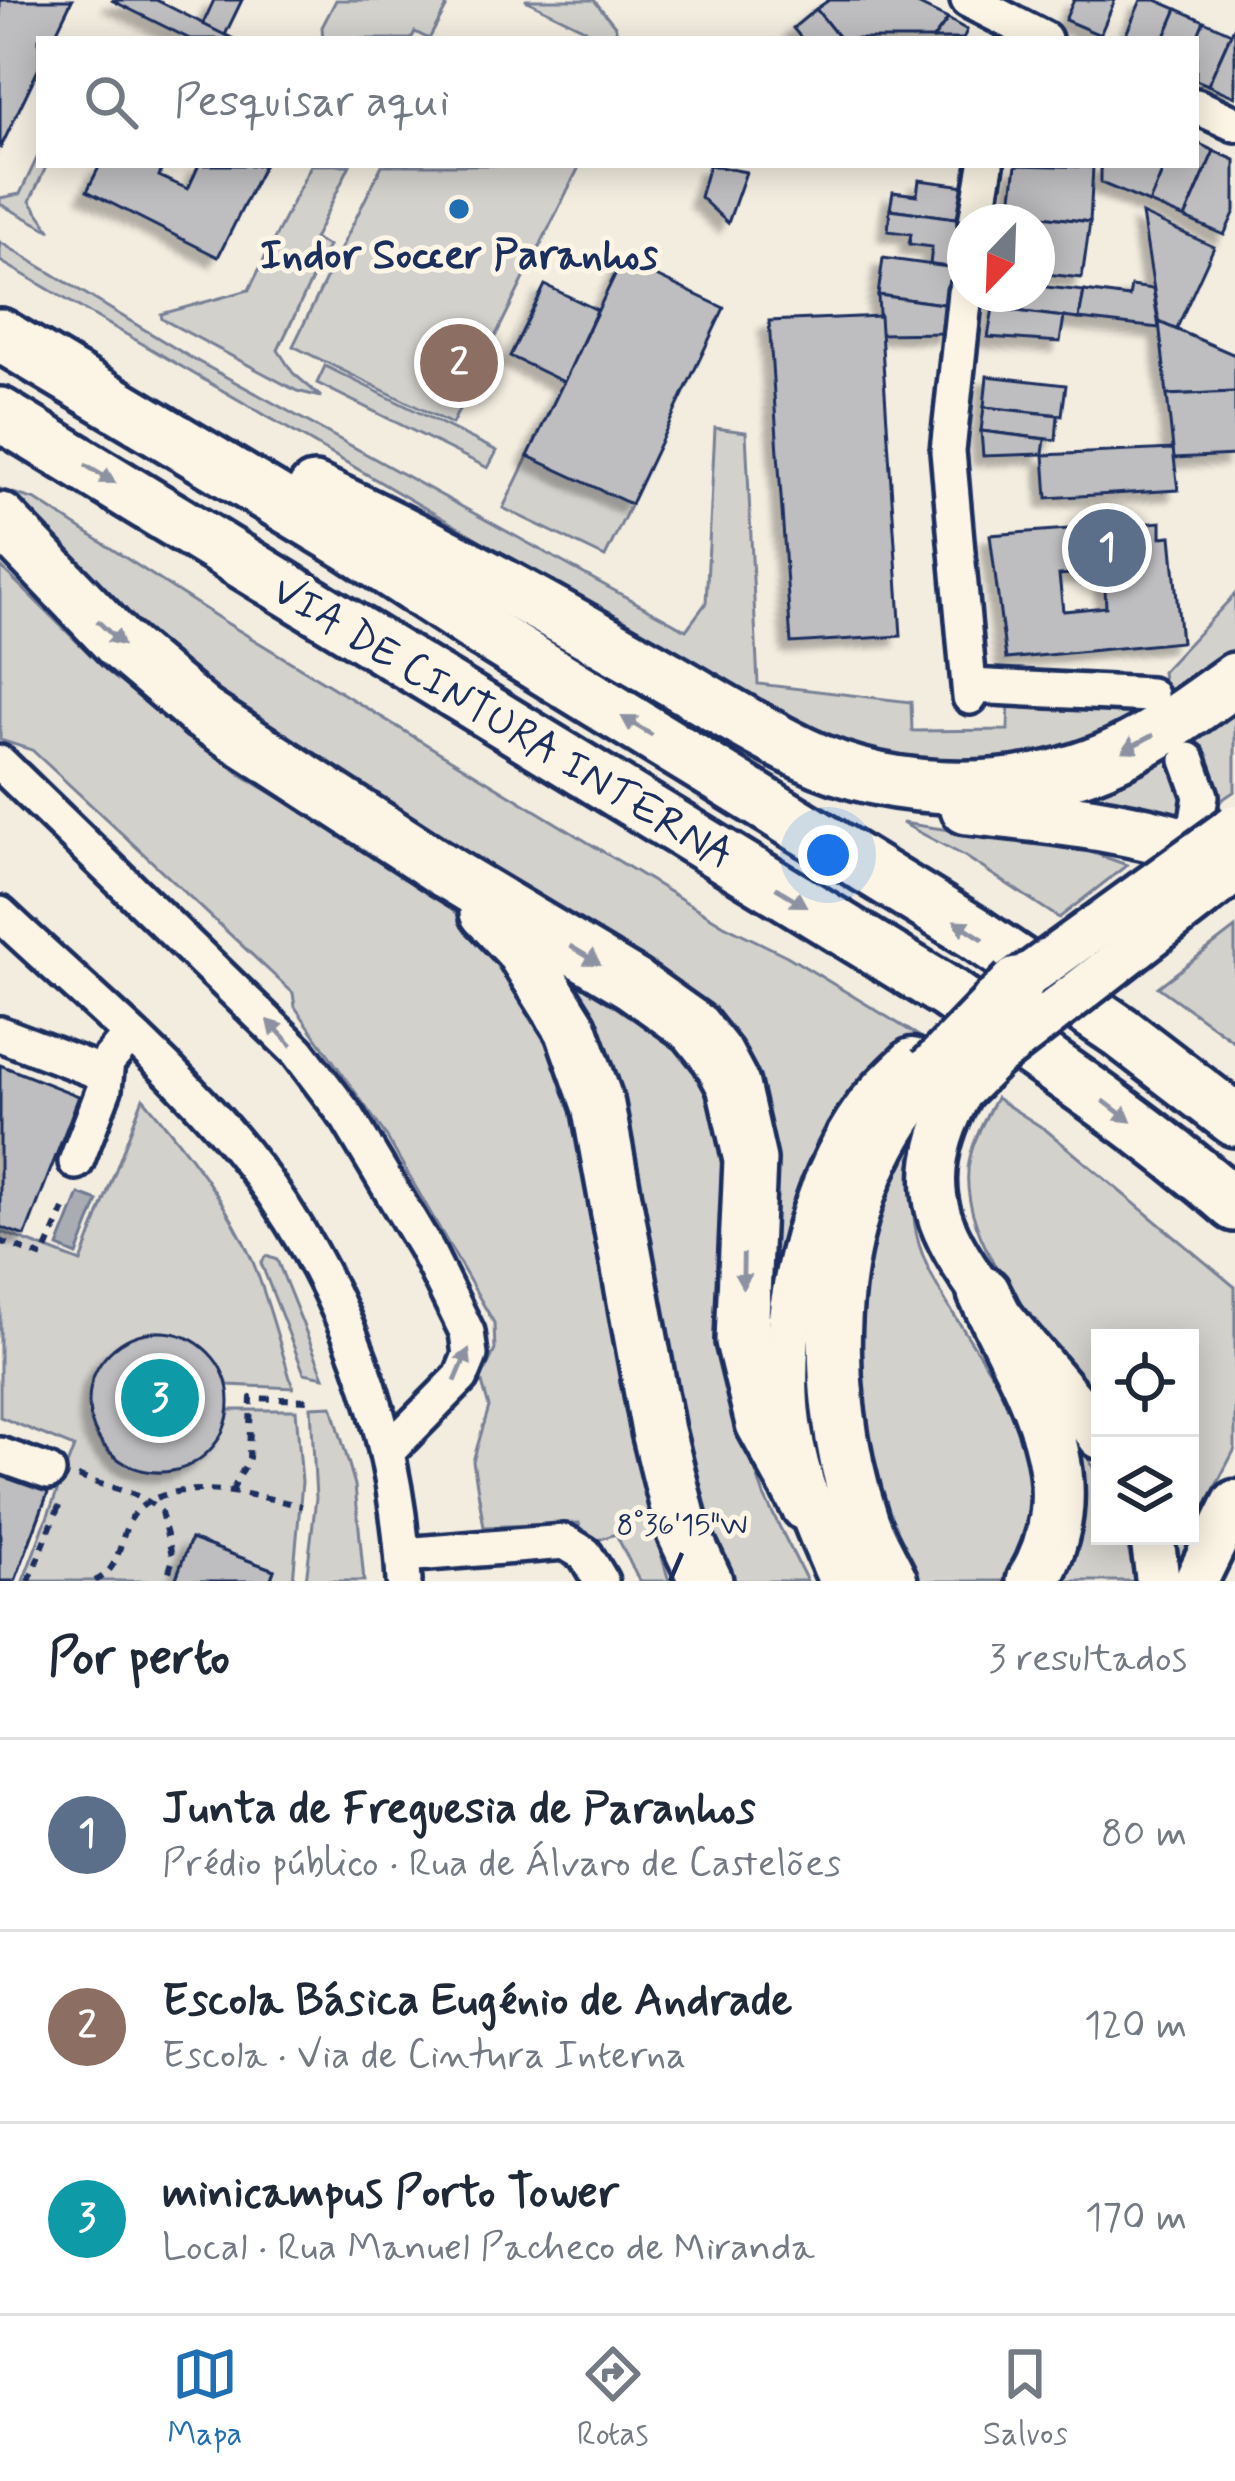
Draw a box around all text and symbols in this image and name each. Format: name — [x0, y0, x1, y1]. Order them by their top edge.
search box — [36, 36, 1199, 168]
icon: search — [78, 69, 144, 135]
text: Pesquisar aqui — [174, 73, 450, 132]
marker: Indor Soccer Paranhos — [446, 196, 472, 222]
north arrow — [947, 204, 1055, 312]
place label: Indor Soccer Paranhos — [260, 229, 659, 284]
pin: 2 — [420, 318, 498, 408]
one-way arrow — [83, 463, 117, 484]
pin: 1 — [1068, 503, 1146, 593]
street label: VIA DE CINTURA INTERNA — [261, 564, 743, 884]
one-way arrow — [95, 619, 124, 647]
one-way arrow — [620, 716, 654, 737]
one-way arrow — [1120, 732, 1155, 753]
your location — [798, 825, 858, 885]
one-way arrow — [774, 886, 808, 907]
one-way arrow — [953, 919, 985, 941]
one-way arrow — [568, 943, 602, 964]
one-way arrow — [267, 1019, 294, 1048]
one-way arrow — [1101, 1098, 1133, 1123]
one-way arrow — [733, 1253, 753, 1291]
map controls — [1091, 1329, 1199, 1545]
button: locate — [1091, 1329, 1199, 1437]
one-way arrow — [453, 1348, 472, 1383]
pin: 3 — [121, 1353, 199, 1443]
button: layers — [1091, 1437, 1199, 1545]
text: 8°36'15"W — [616, 1506, 748, 1545]
text: Por perto — [48, 1626, 230, 1692]
text: 3 resultados — [988, 1634, 1187, 1685]
text: Junta de Freguesia de Paranhos — [162, 1780, 756, 1839]
text: 1 — [78, 1809, 96, 1860]
text: 80 m — [1101, 1809, 1187, 1860]
text: Prédio público · Rua de Álvaro de Castelões — [162, 1839, 841, 1890]
text: Escola Básica Eugénio de Andrade — [162, 1972, 793, 2031]
text: 2 — [77, 2001, 97, 2052]
text: 120 m — [1084, 2001, 1187, 2052]
text: Escola · Via de Cintura Interna — [162, 2031, 686, 2082]
text: minicampus Porto Tower — [162, 2164, 619, 2223]
text: 3 — [78, 2193, 96, 2244]
text: 170 m — [1085, 2193, 1187, 2244]
text: Local · Rua Manuel Pacheco de Miranda — [162, 2223, 815, 2274]
tab: Mapa — [167, 2341, 242, 2457]
tab: Rotas — [577, 2341, 648, 2457]
tab: Salvos — [983, 2341, 1068, 2457]

